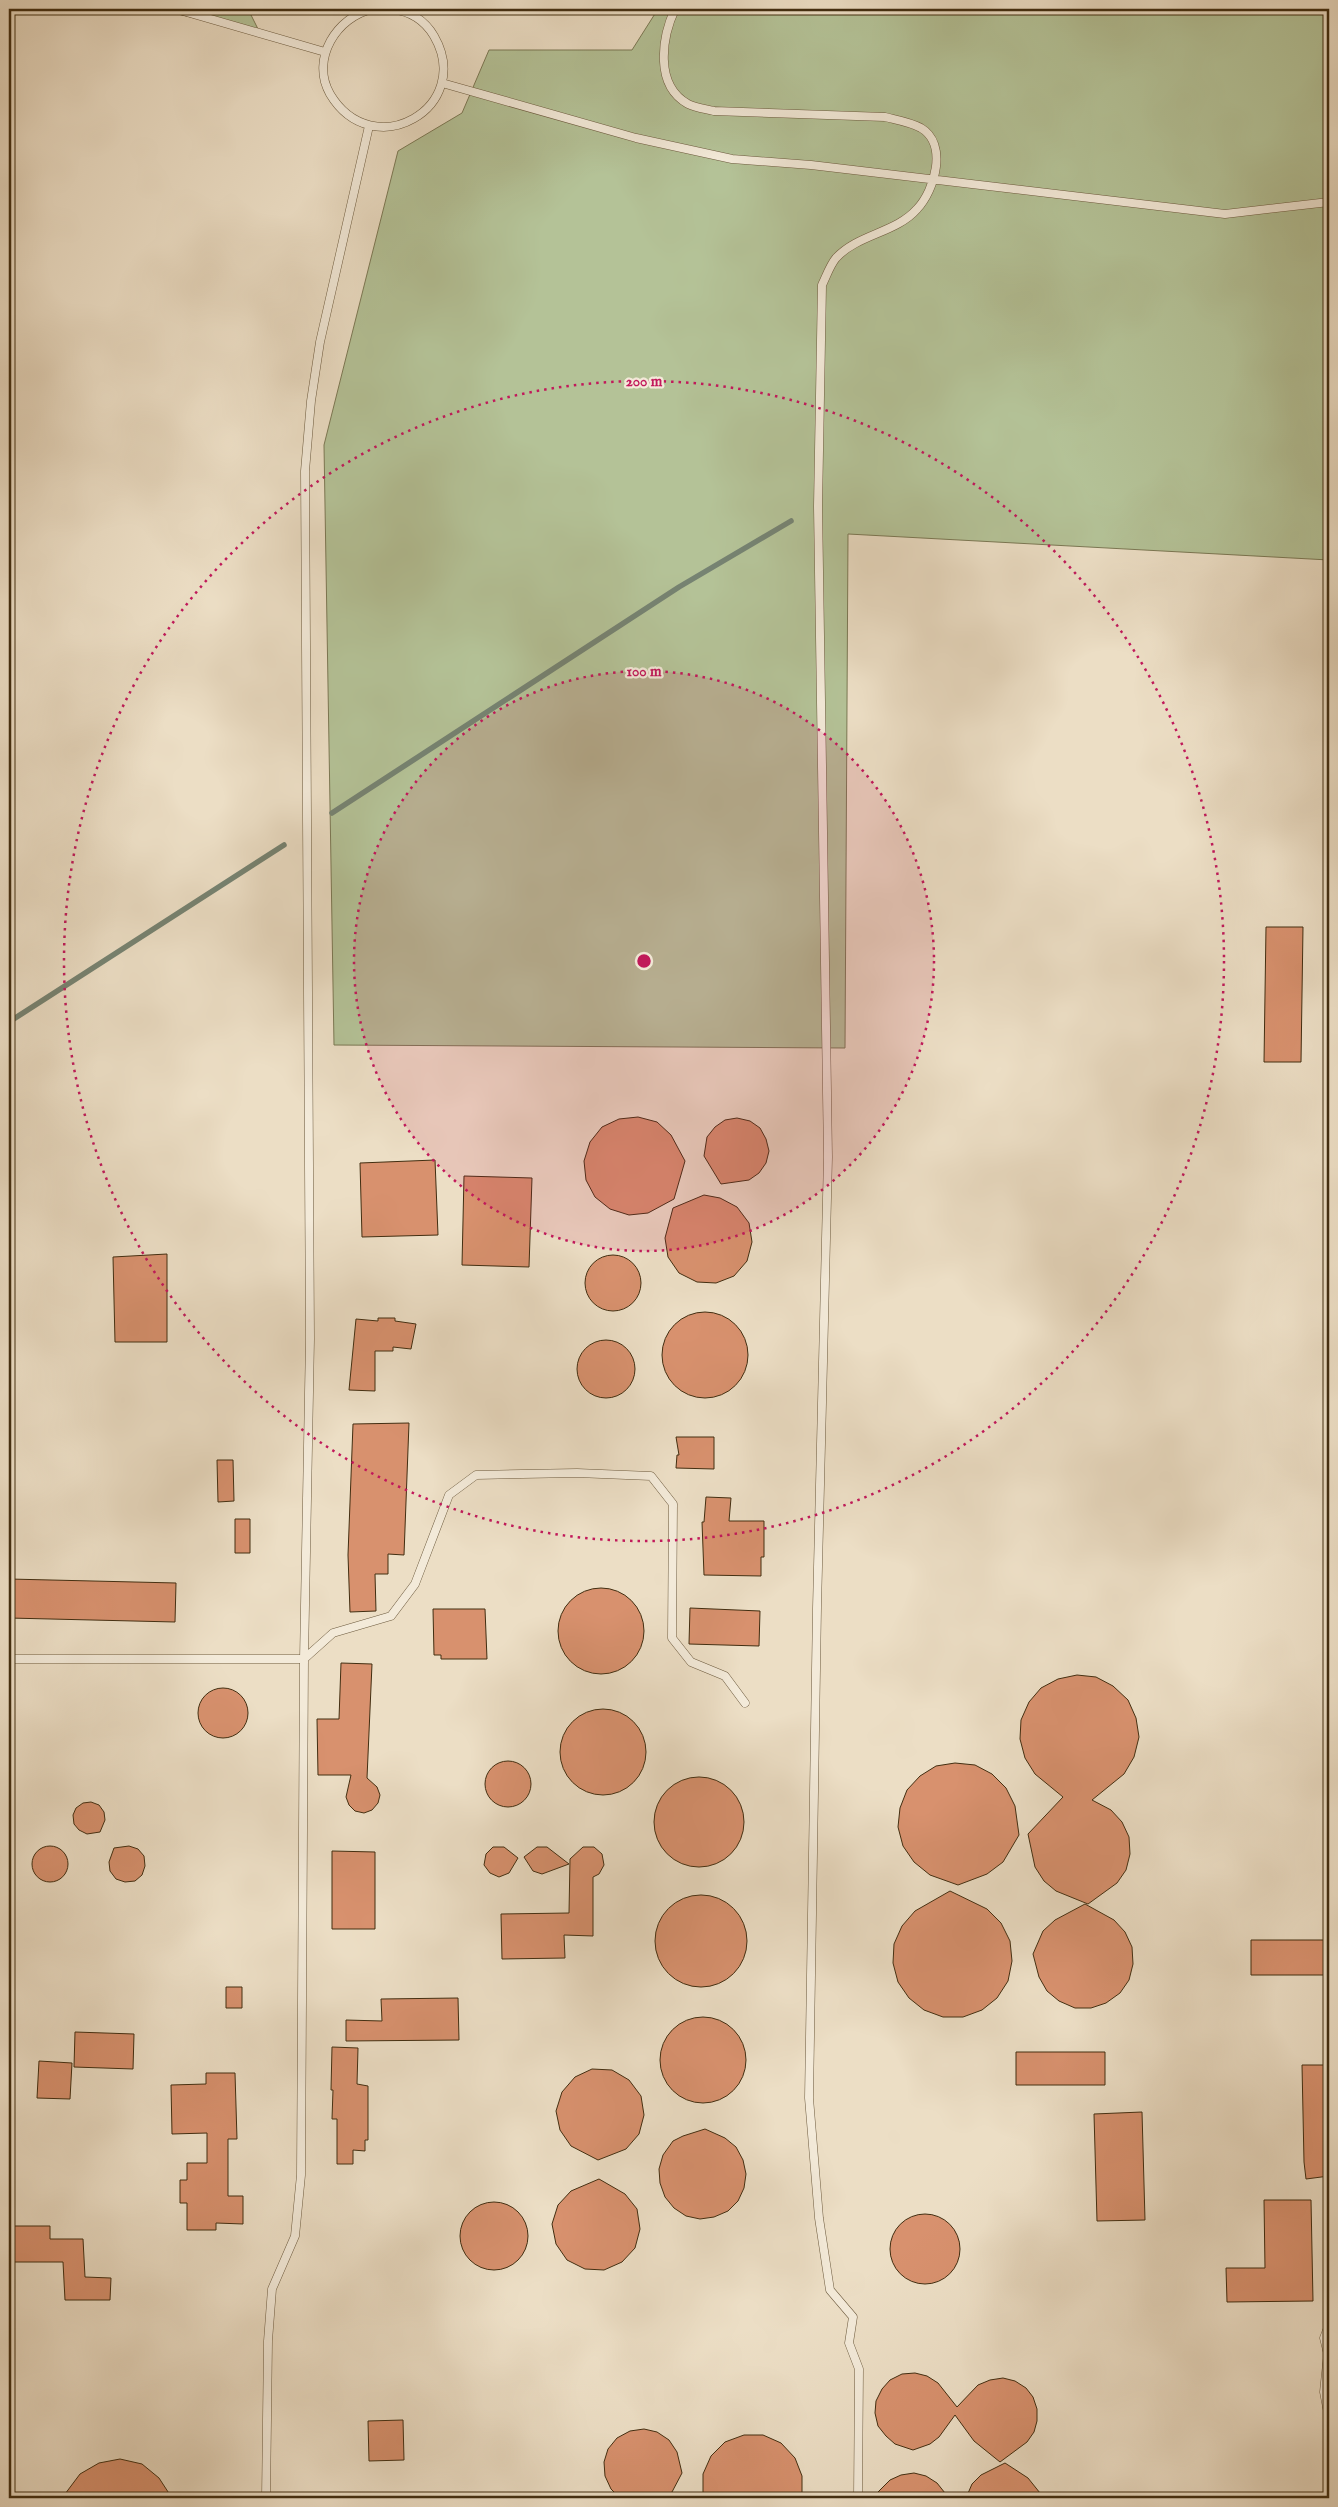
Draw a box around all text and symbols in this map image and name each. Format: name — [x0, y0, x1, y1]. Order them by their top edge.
text: 200 m — [626, 372, 663, 391]
text: 100 m — [626, 662, 662, 681]
centre of rings — [635, 952, 653, 970]

